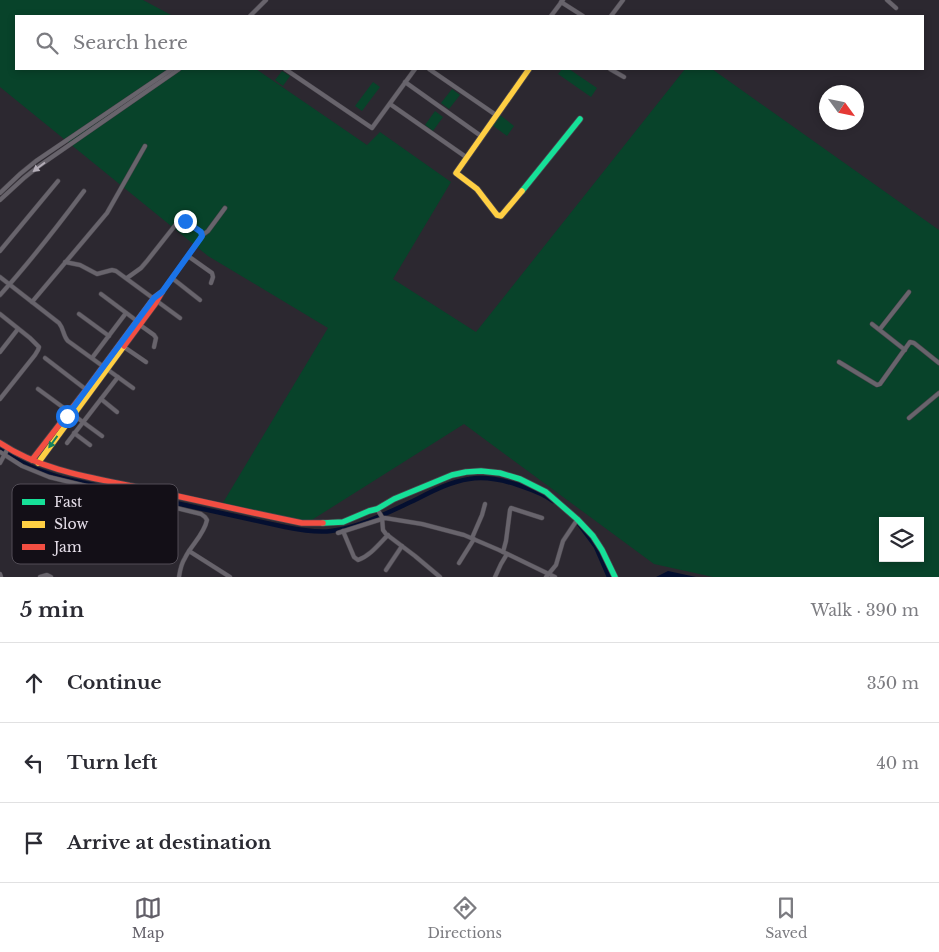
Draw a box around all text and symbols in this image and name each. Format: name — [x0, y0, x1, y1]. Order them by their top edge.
search box — [15, 15, 924, 70]
icon: search — [33, 29, 61, 57]
text: Search here — [73, 31, 188, 54]
north arrow — [819, 85, 864, 130]
one-way arrow — [32, 162, 46, 172]
route end — [174, 210, 197, 233]
route start — [56, 405, 79, 428]
one-way arrow — [47, 435, 58, 448]
legend — [12, 484, 178, 564]
text: Fast — [54, 493, 83, 511]
text: Slow — [54, 515, 88, 533]
map controls — [879, 517, 924, 562]
button: layers — [879, 517, 924, 562]
text: Jam — [52, 538, 82, 556]
text: 5 min — [20, 597, 84, 623]
text: Walk · 390 m — [811, 600, 919, 620]
icon: ahead — [20, 669, 48, 697]
text: Continue — [67, 671, 162, 694]
text: 350 m — [867, 673, 919, 693]
icon: left — [20, 749, 48, 777]
text: Turn left — [67, 751, 158, 774]
text: 40 m — [876, 753, 919, 773]
icon: arrive — [20, 829, 48, 857]
text: Arrive at destination — [67, 831, 271, 854]
tab: Map — [132, 894, 164, 942]
tab: Directions — [427, 894, 502, 942]
tab: Saved — [765, 894, 807, 942]

